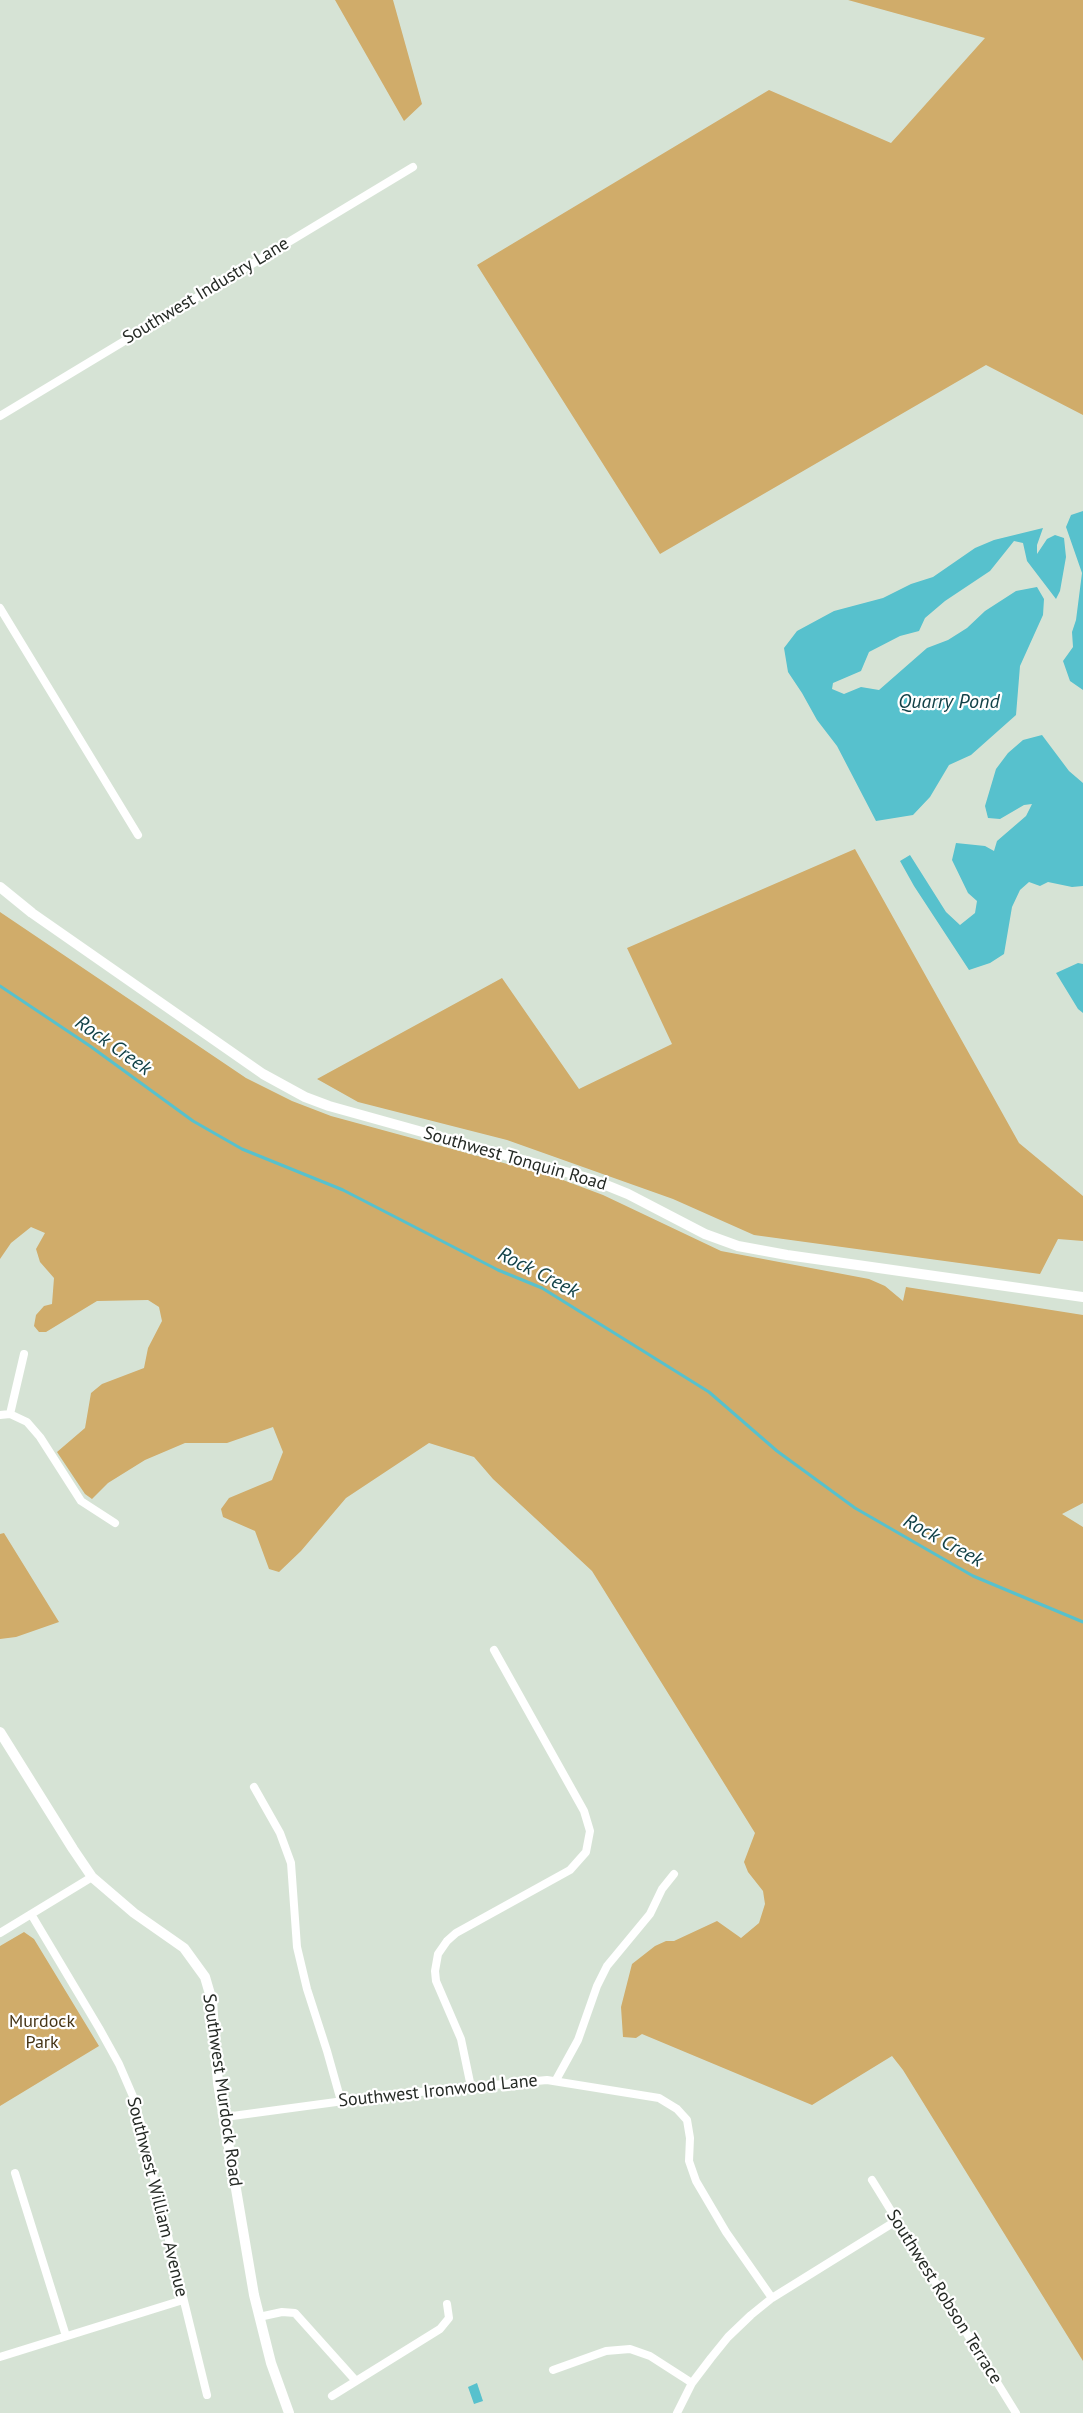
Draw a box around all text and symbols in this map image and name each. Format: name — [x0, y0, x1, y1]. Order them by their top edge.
street label: Southwest Industry Lane — [119, 233, 293, 349]
water label: Quarry Pond — [898, 690, 1000, 714]
water label: Rock Creek — [70, 1011, 156, 1081]
street label: Southwest Tonquin Road — [421, 1122, 609, 1196]
water label: Rock Creek — [494, 1242, 582, 1304]
water label: Rock Creek — [899, 1509, 987, 1573]
street label: Southwest Murdock Road — [198, 1992, 246, 2188]
park label: Murdock Park — [9, 2011, 75, 2054]
street label: Southwest Ironwood Lane — [337, 2070, 539, 2112]
street label: Southwest William Avenue — [122, 2095, 192, 2299]
street label: Southwest Robson Terrace — [881, 2206, 1007, 2388]

